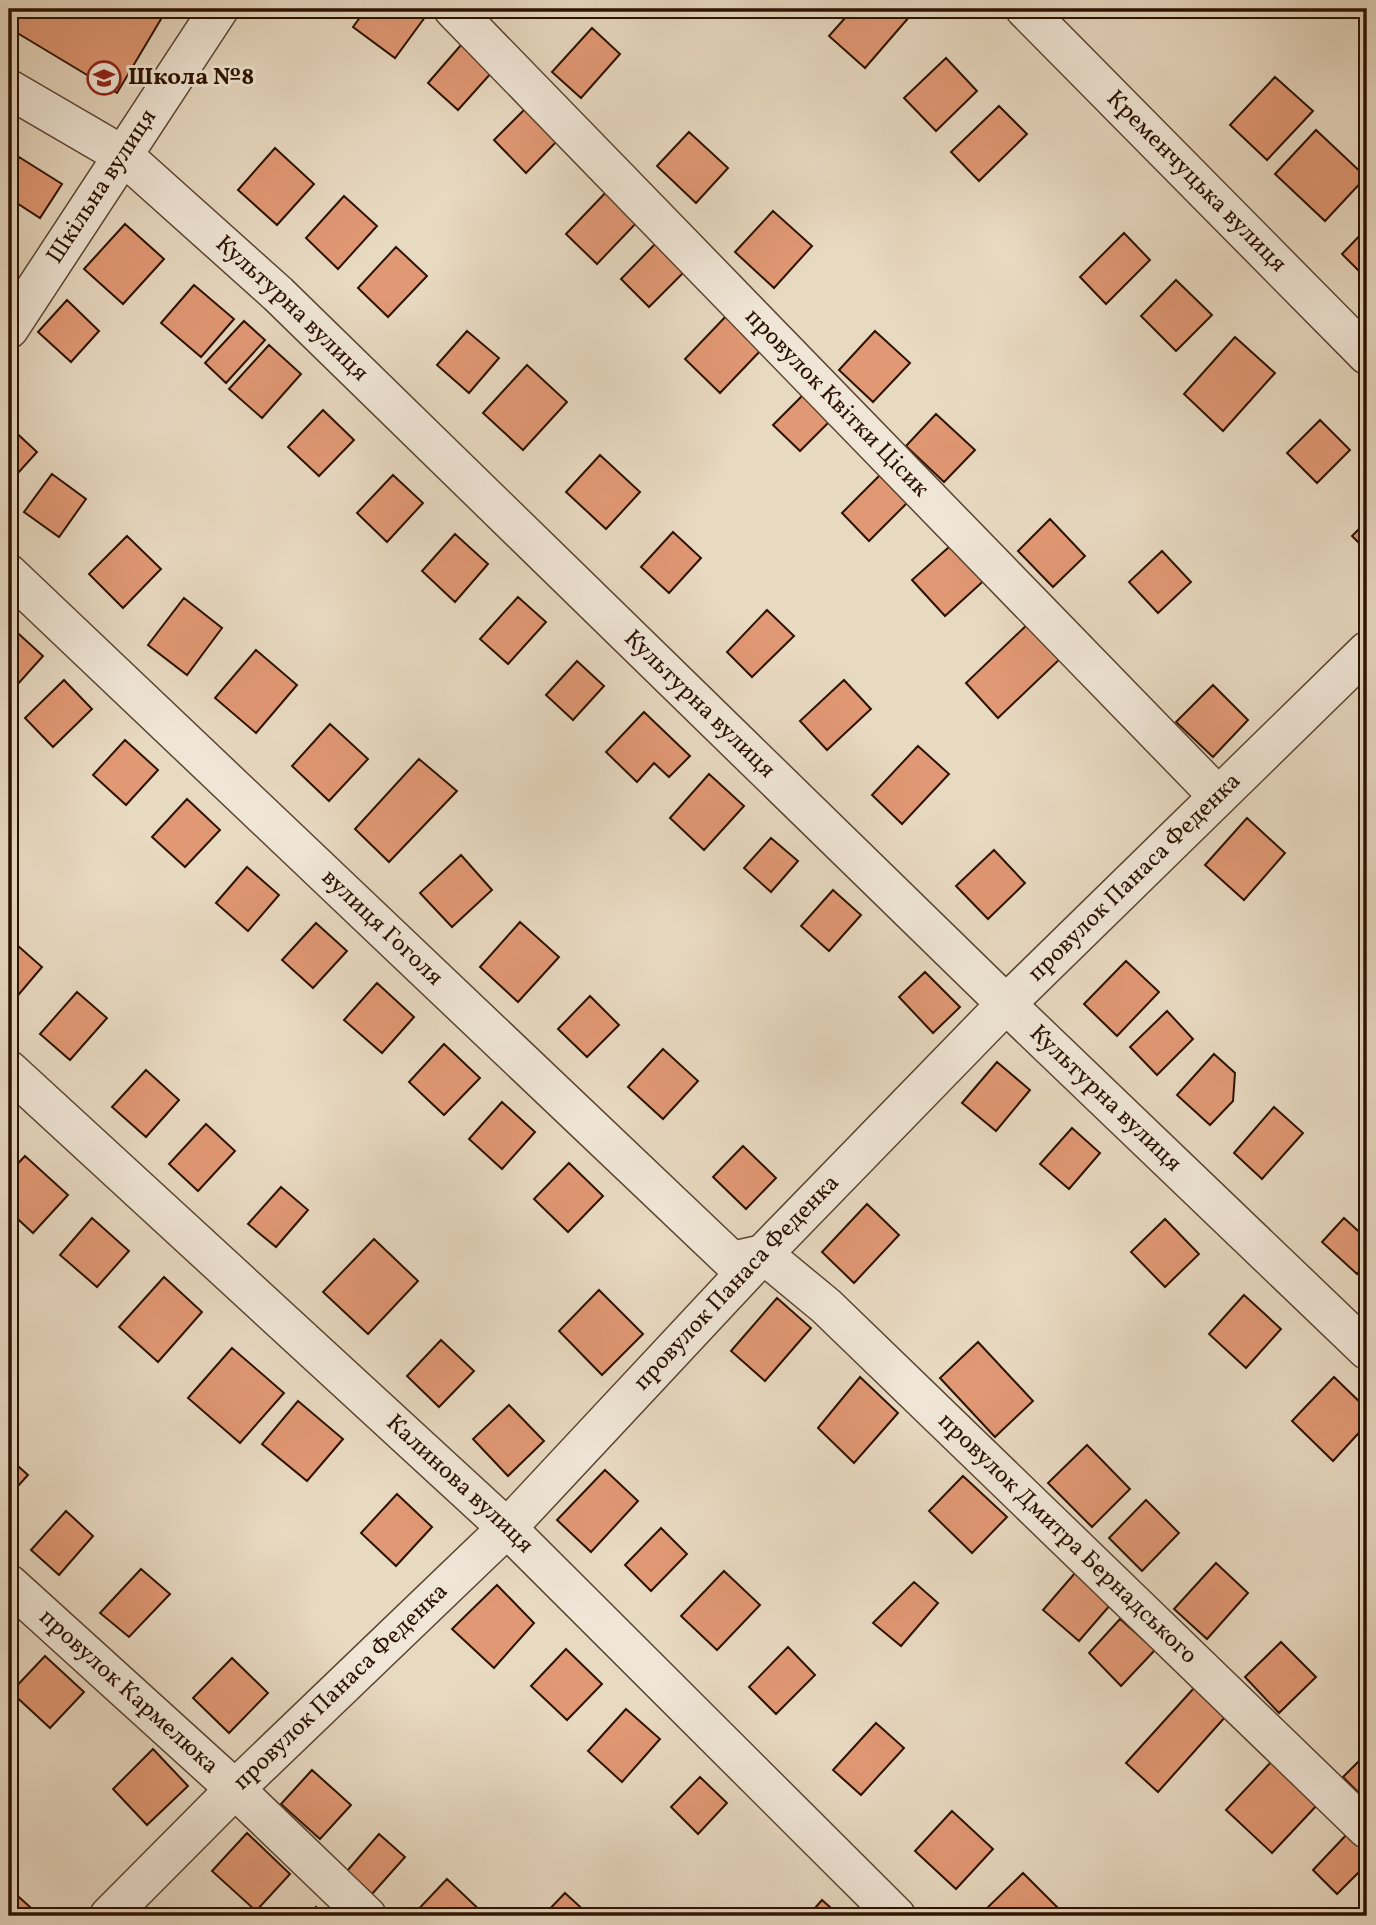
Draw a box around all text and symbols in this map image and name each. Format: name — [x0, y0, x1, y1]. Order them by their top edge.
school or university icon: Школа №8 — [85, 59, 123, 97]
place label: Школа №8 — [128, 61, 254, 95]
street label: Кременчуцька вулиця — [1098, 83, 1294, 281]
street label: Шкільна вулиця — [39, 103, 166, 271]
street label: Культурна вулиця — [207, 228, 376, 390]
street label: провулок Квітки Цісик — [736, 301, 936, 506]
street label: Культурна вулиця — [616, 623, 782, 787]
street label: провулок Панаса Феденка — [1021, 766, 1249, 990]
street label: вулиця Гоголя — [313, 862, 450, 994]
street label: Культурна вулиця — [1021, 1018, 1189, 1180]
street label: провулок Панаса Феденка — [626, 1167, 848, 1399]
street label: провулок Дмитра Бернадського — [930, 1405, 1204, 1673]
street label: Калинова вулиця — [378, 1407, 541, 1562]
street label: провулок Панаса Феденка — [226, 1576, 456, 1799]
street label: провулок Кармелюка — [31, 1602, 226, 1783]

